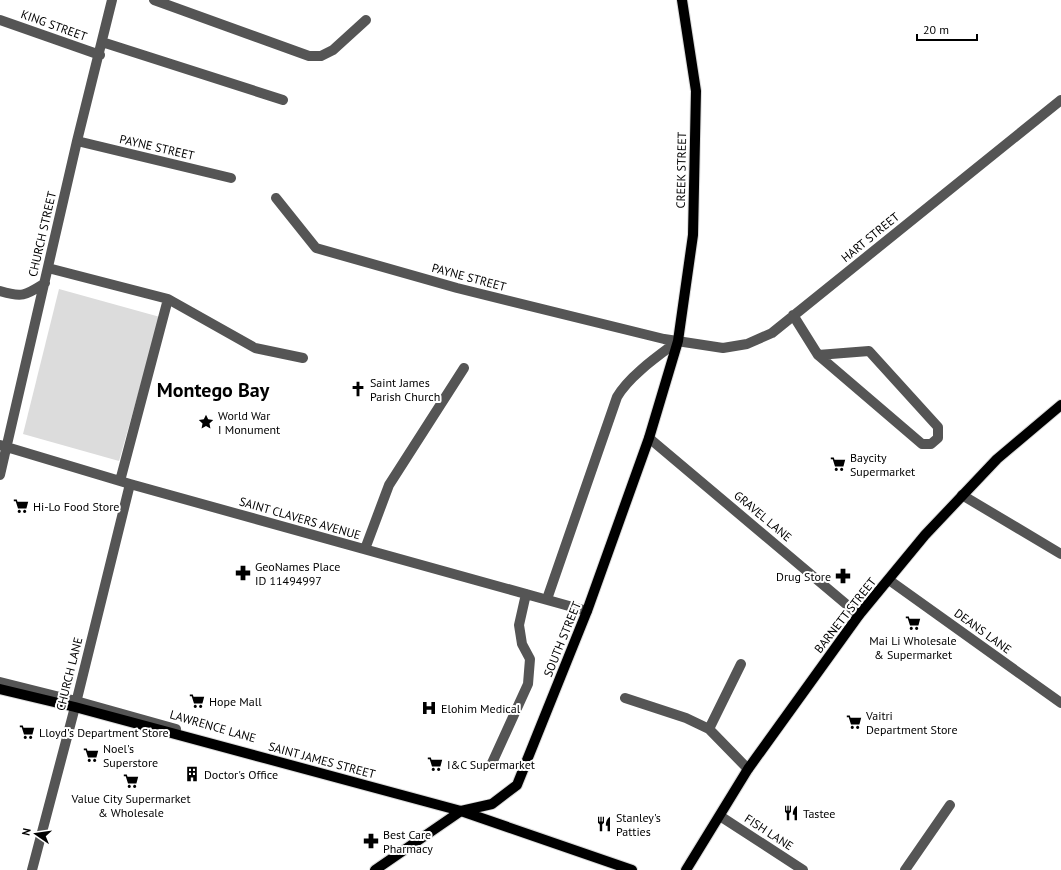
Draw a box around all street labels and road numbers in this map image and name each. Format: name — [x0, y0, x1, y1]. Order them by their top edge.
street label: KING STREET — [19, 6, 89, 44]
street label: PAYNE STREET — [118, 131, 196, 163]
street label: CREEK STREET — [673, 131, 689, 208]
street label: CHURCH STREET — [25, 190, 59, 278]
street label: HART STREET — [838, 209, 902, 265]
street label: PAYNE STREET — [430, 260, 508, 294]
street label: GRAVEL LANE — [731, 488, 795, 544]
street label: SAINT CLAVERS AVENUE — [238, 493, 362, 543]
street label: BARNETT STREET — [811, 574, 879, 656]
street label: SOUTH STREET — [540, 599, 584, 679]
street label: DEANS LANE — [952, 605, 1014, 657]
street label: CHURCH LANE — [53, 636, 85, 712]
street label: LAWRENCE LANE — [168, 707, 258, 745]
street label: SAINT JAMES STREET — [267, 739, 377, 782]
street label: FISH LANE — [742, 811, 796, 853]

